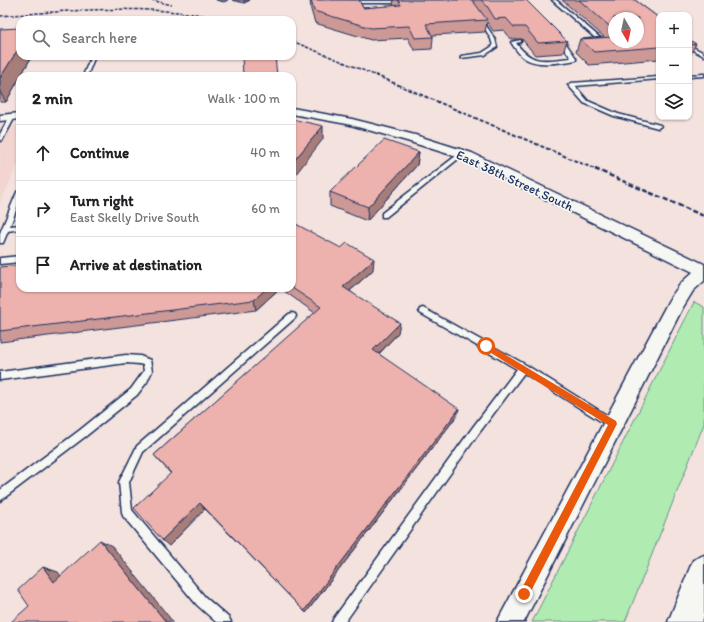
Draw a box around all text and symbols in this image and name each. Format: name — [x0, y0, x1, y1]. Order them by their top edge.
north arrow — [608, 12, 644, 48]
map controls — [656, 12, 692, 120]
button: + — [656, 12, 692, 48]
search box — [16, 16, 296, 60]
icon: search — [30, 27, 52, 49]
text: Search here — [62, 29, 137, 47]
button: − — [656, 48, 692, 84]
button: layers — [656, 84, 692, 120]
text: 2 min — [32, 88, 72, 108]
text: Walk · 100 m — [207, 91, 280, 106]
icon: ahead — [32, 142, 54, 164]
text: Continue — [70, 144, 129, 162]
text: 40 m — [250, 145, 280, 160]
street label: East 38th Street South — [454, 147, 576, 214]
text: Turn right — [70, 192, 134, 210]
icon: right — [32, 198, 54, 220]
text: 60 m — [251, 201, 280, 216]
text: East Skelly Drive South — [70, 210, 199, 225]
icon: arrive — [32, 254, 54, 276]
text: Arrive at destination — [70, 256, 202, 274]
route start — [477, 337, 495, 355]
route end — [515, 585, 533, 603]

